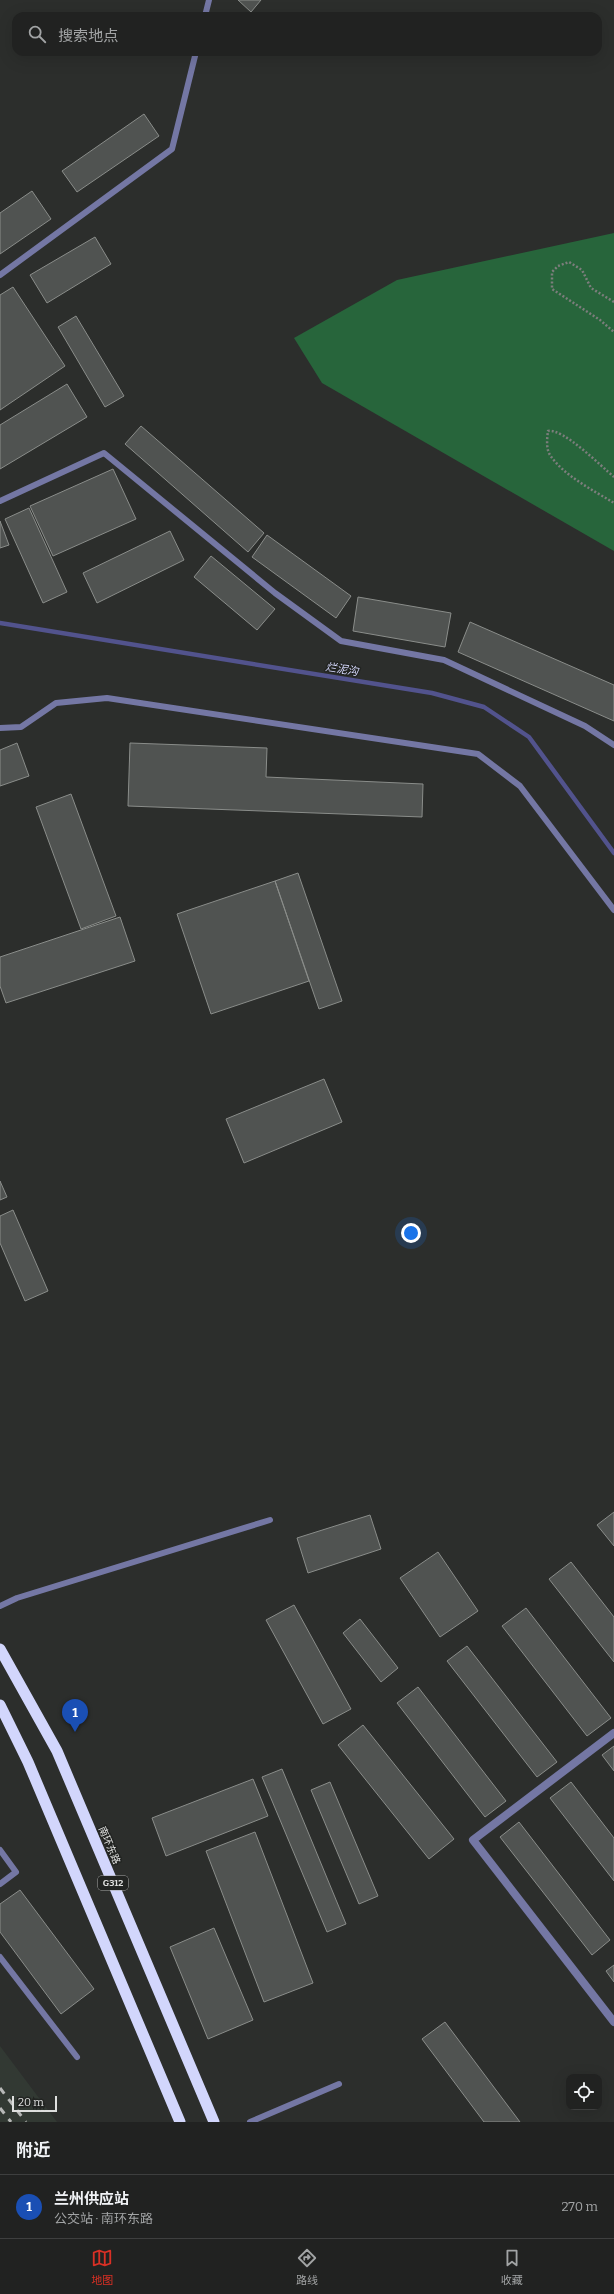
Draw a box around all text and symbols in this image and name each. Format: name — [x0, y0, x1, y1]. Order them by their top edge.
search box — [12, 12, 602, 56]
icon: search — [26, 23, 48, 45]
text: 搜索地点 — [58, 27, 118, 45]
water label: 烂泥沟 — [325, 660, 360, 679]
your location — [401, 1223, 421, 1243]
pin: 1 — [62, 1699, 88, 1732]
street label: 南环东路 — [96, 1825, 122, 1866]
road number: G312 — [98, 1876, 128, 1890]
map controls — [566, 2074, 602, 2110]
button: locate — [566, 2074, 602, 2110]
scale bar — [12, 2094, 57, 2113]
text: 20 m — [18, 2096, 44, 2109]
text: 附近 — [16, 2140, 50, 2161]
text: 兰州供应站 — [54, 2190, 129, 2208]
text: 1 — [26, 2199, 32, 2214]
text: 270 m — [561, 2199, 598, 2214]
text: 公交站 · 南环东路 — [54, 2211, 153, 2226]
tab: 地图 — [91, 2247, 113, 2287]
tab: 路线 — [296, 2247, 318, 2287]
tab: 收藏 — [501, 2247, 523, 2287]

